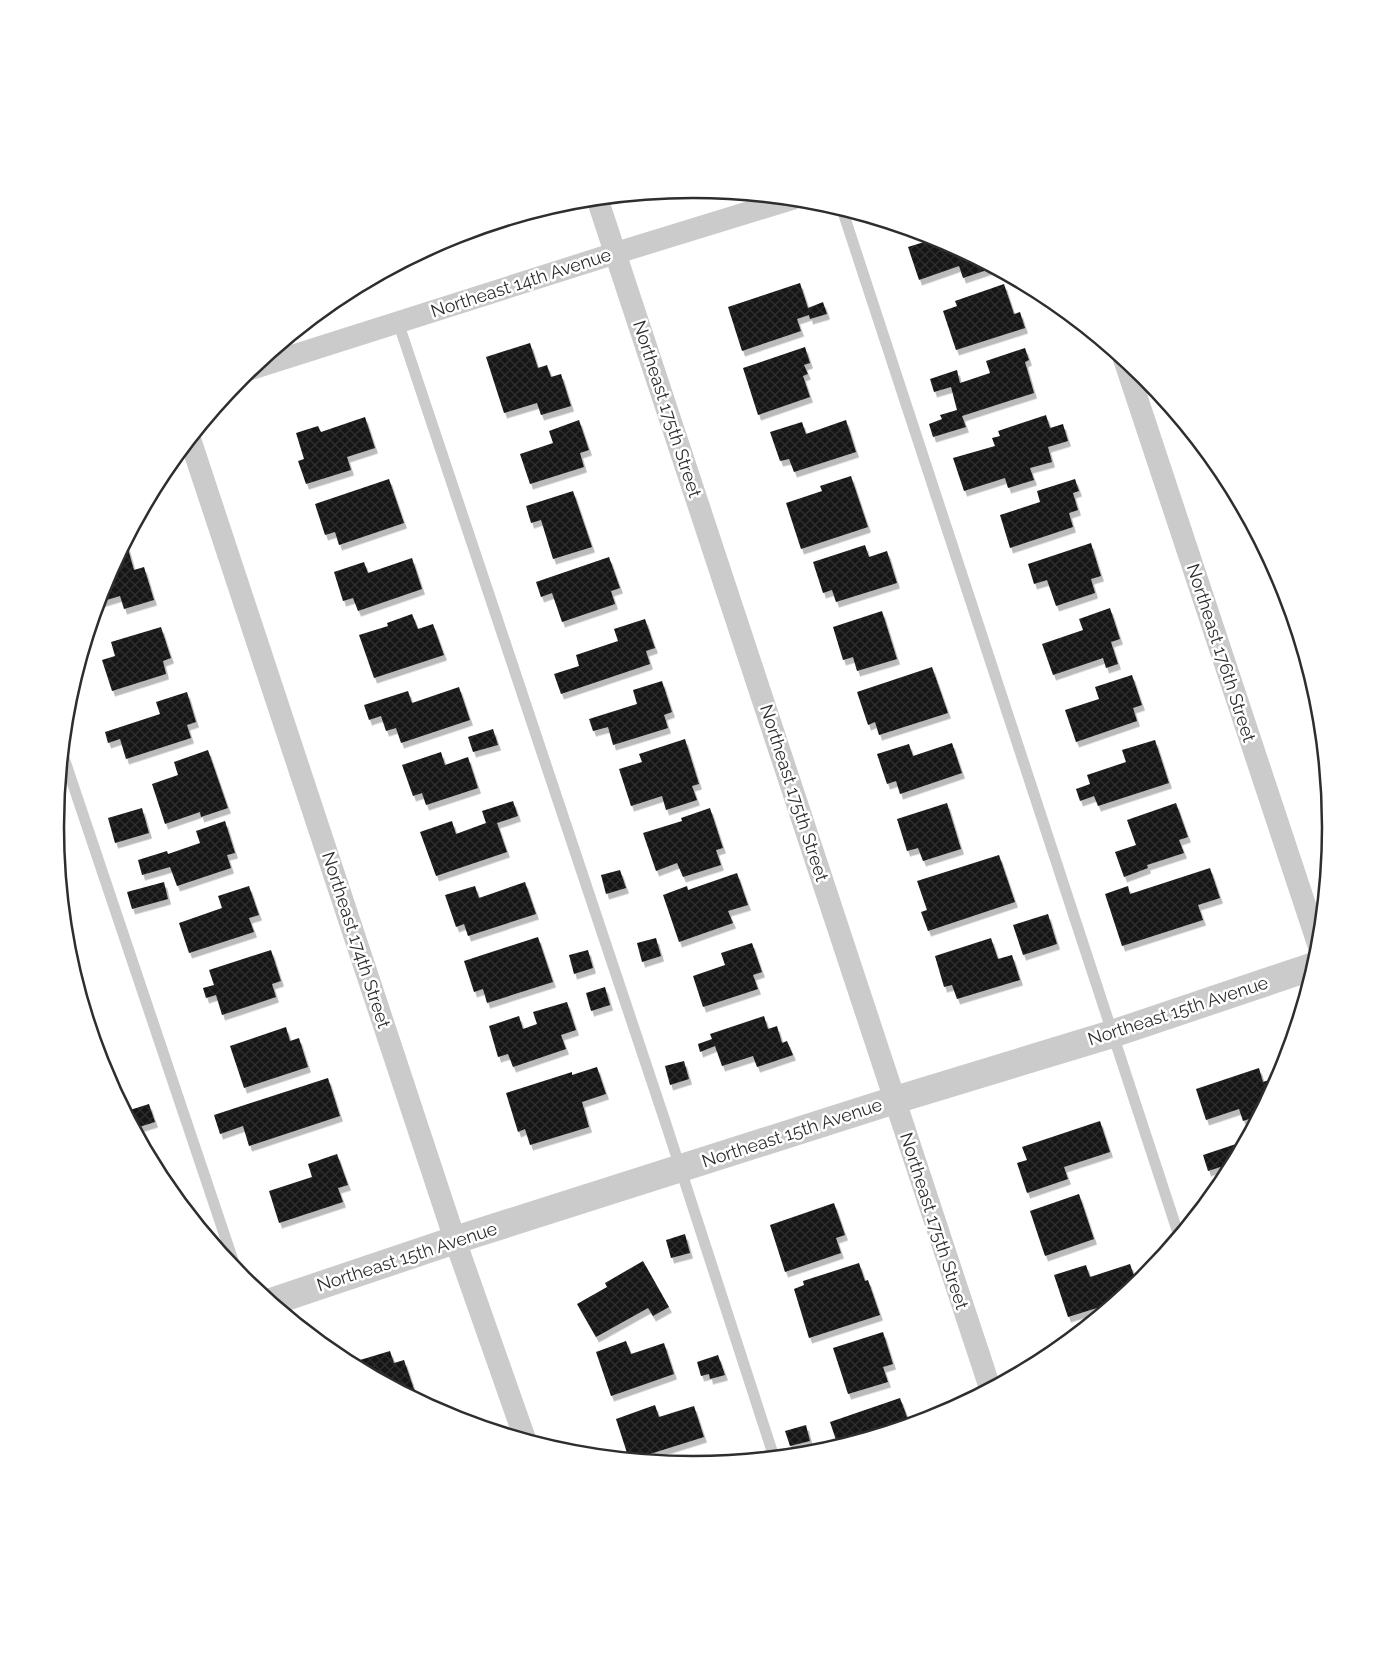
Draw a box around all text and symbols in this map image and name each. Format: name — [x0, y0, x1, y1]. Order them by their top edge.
street label: Northeast 14th Avenue — [428, 243, 614, 322]
street label: Northeast 175th Street — [629, 318, 706, 500]
street label: Northeast 176th Street — [1183, 561, 1260, 745]
street label: Northeast 175th Street — [756, 702, 833, 884]
street label: Northeast 174th Street — [318, 849, 395, 1031]
street label: Northeast 15th Avenue — [1085, 971, 1271, 1050]
street label: Northeast 15th Avenue — [699, 1093, 885, 1172]
street label: Northeast 175th Street — [896, 1130, 973, 1312]
street label: Northeast 15th Avenue — [314, 1217, 500, 1296]

